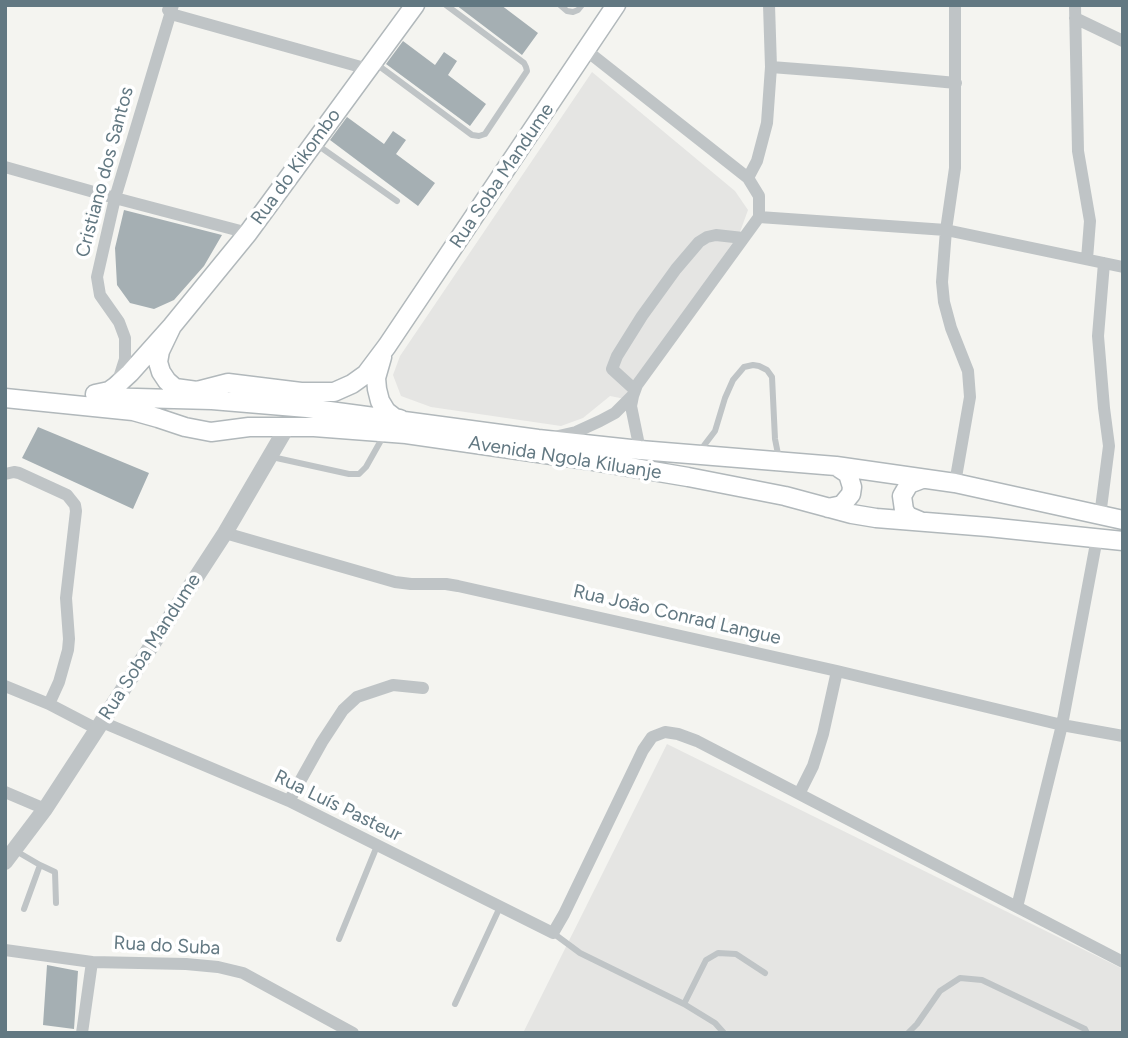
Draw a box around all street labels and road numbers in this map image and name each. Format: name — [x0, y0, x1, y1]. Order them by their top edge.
street label: Cristiano dos Santos — [71, 84, 139, 260]
street label: Rua Soba Mandume — [445, 99, 559, 253]
street label: Rua do Kikombo — [246, 104, 346, 230]
street label: Avenida Ngola Kiluanje — [467, 431, 663, 485]
street label: Rua Soba Mandume — [94, 570, 206, 724]
street label: Rua João Conrad Langue — [571, 580, 783, 650]
street label: Rua Luís Pasteur — [270, 765, 406, 847]
street label: Rua do Suba — [113, 932, 221, 960]

